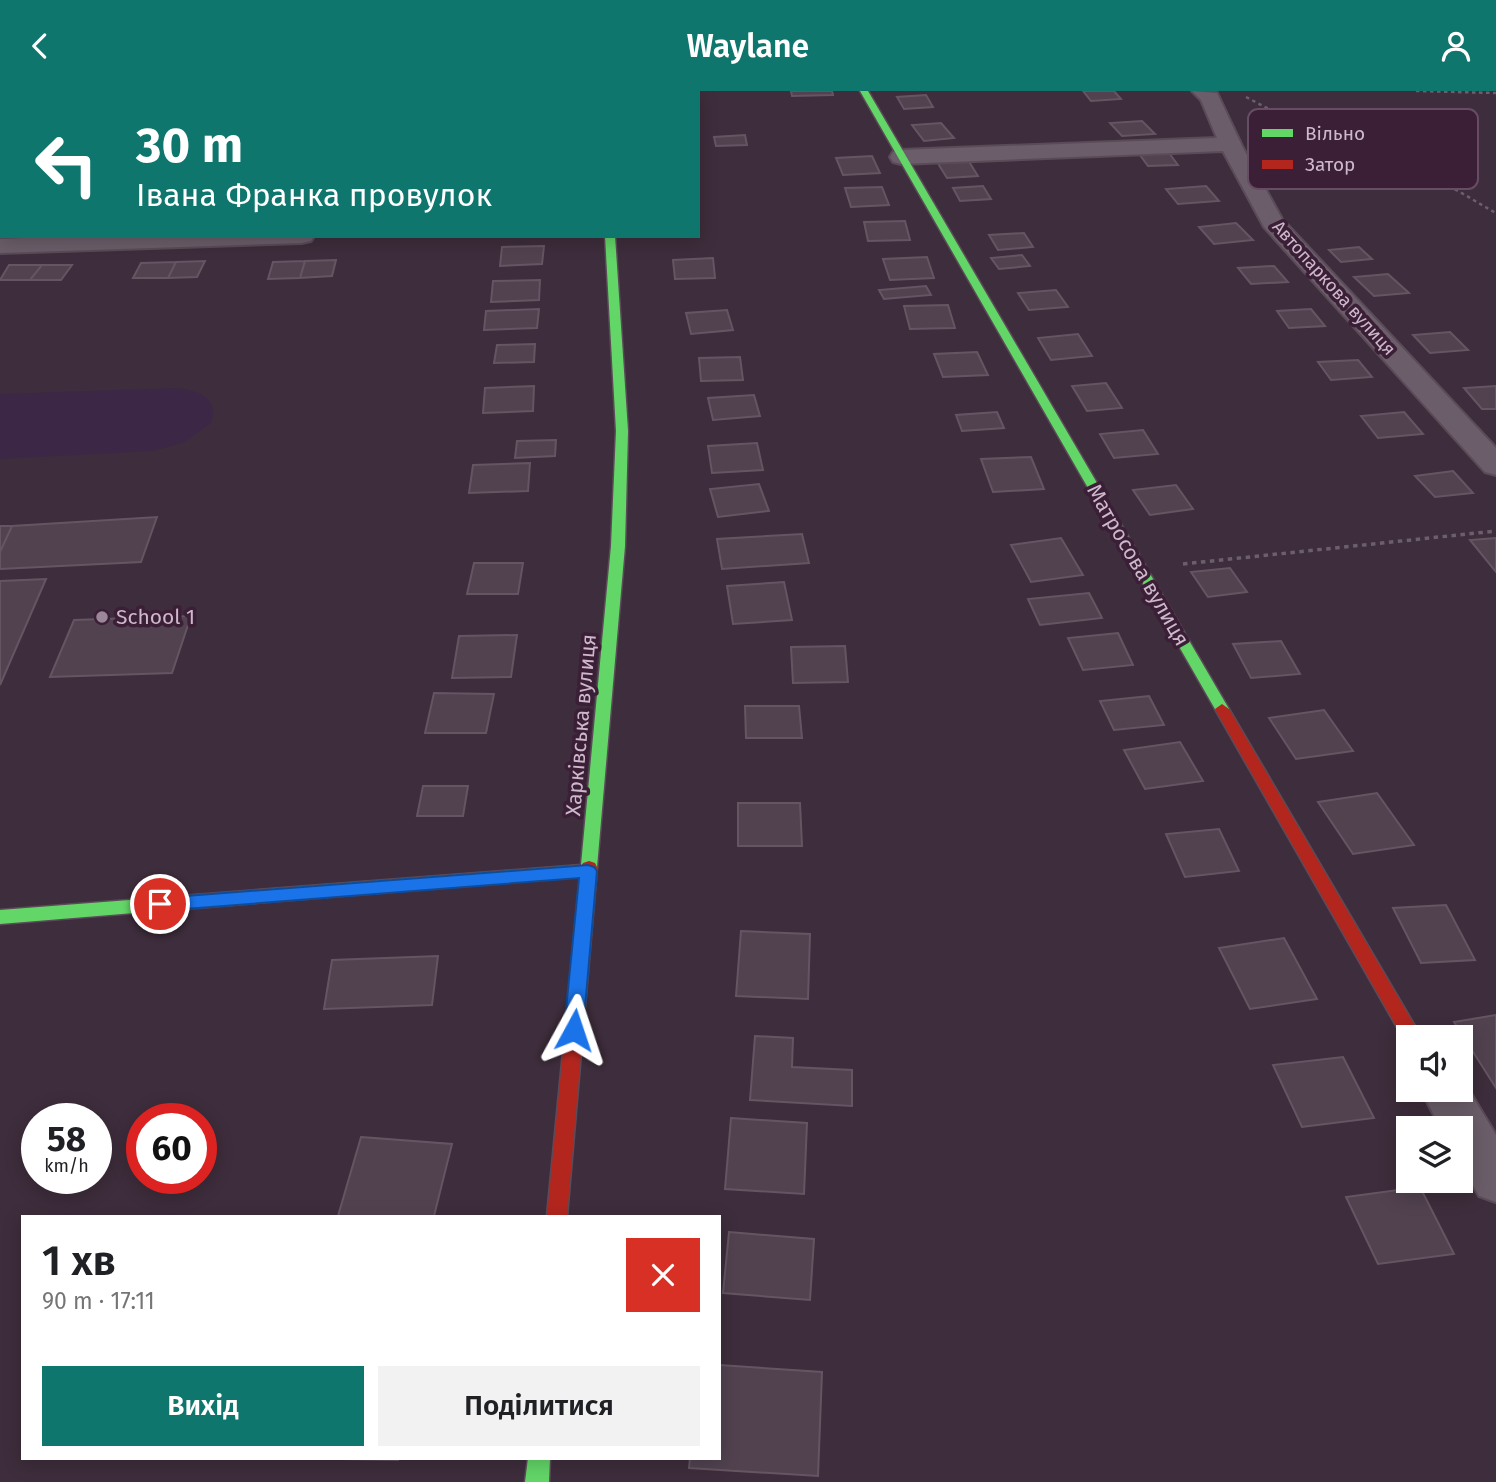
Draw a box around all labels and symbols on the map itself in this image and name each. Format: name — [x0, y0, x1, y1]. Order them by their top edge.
legend — [1248, 109, 1478, 189]
text: Вільно — [1305, 122, 1365, 145]
text: Затор — [1305, 153, 1355, 176]
street label: Автопаркова вулиця — [1268, 216, 1400, 360]
street label: Матросова вулиця — [1081, 480, 1195, 650]
place label: School 1 — [116, 604, 195, 630]
marker: School 1 — [94, 609, 110, 625]
street label: Харківська вулиця — [560, 633, 602, 817]
pin — [130, 874, 190, 934]
position arrow — [537, 993, 611, 1067]
speed limit sign: 60 — [126, 1103, 217, 1194]

